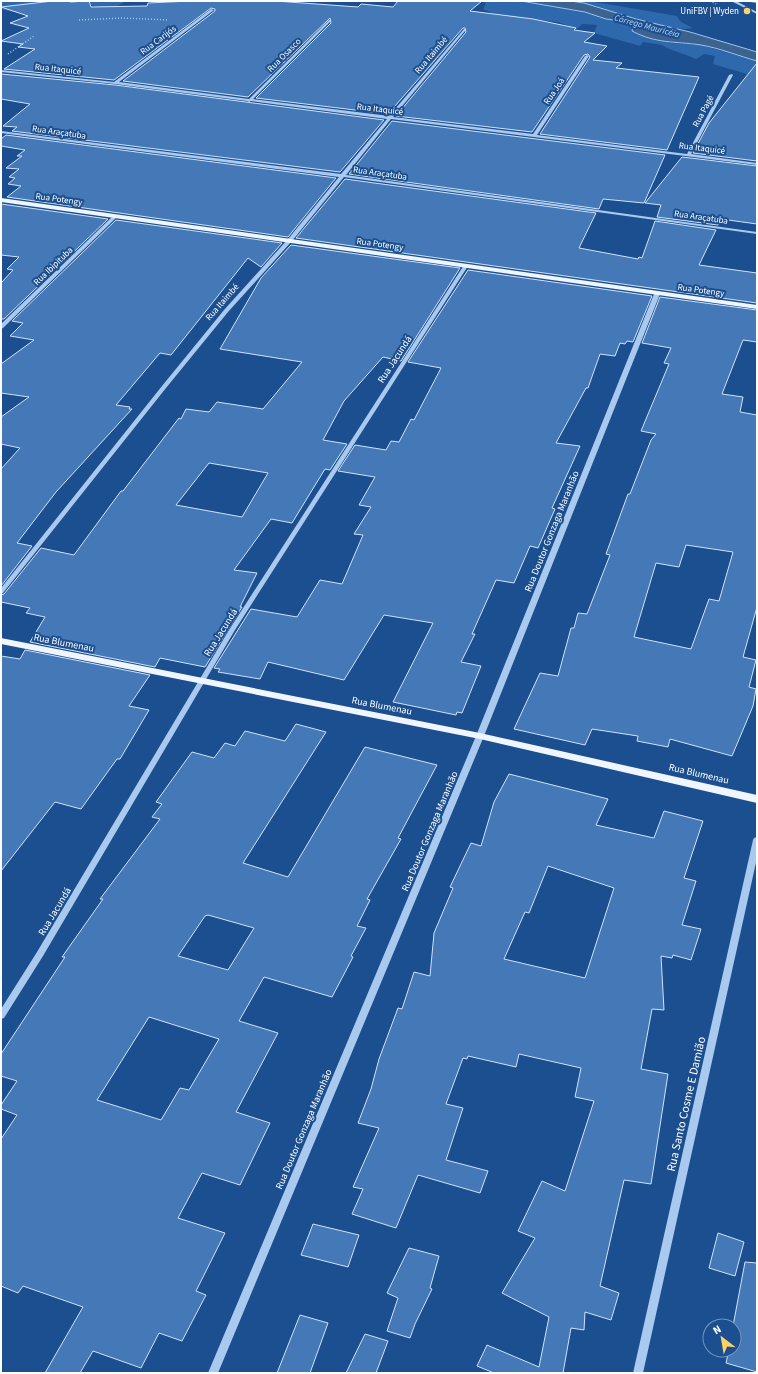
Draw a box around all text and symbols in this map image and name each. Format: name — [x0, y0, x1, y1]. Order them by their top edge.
place label: UniFBV | Wyden — [680, 5, 739, 18]
marker: UniFBV | Wyden — [742, 6, 752, 16]
water label: Córrego Mauricéia — [613, 11, 681, 42]
street label: Rua Carijós — [138, 22, 179, 58]
street label: Rua Itaimbé — [412, 33, 451, 77]
street label: Rua Osasco — [264, 35, 304, 75]
street label: Rua Itaquicé — [34, 61, 82, 78]
street label: Rua Joá — [541, 75, 568, 107]
street label: Rua Pagé — [690, 92, 718, 130]
street label: Rua Itaquicé — [356, 100, 404, 119]
street label: Rua Araçatuba — [31, 122, 87, 143]
street label: Rua Itaquicé — [678, 139, 726, 158]
street label: Rua Araçatuba — [352, 163, 408, 184]
street label: Rua Potengy — [35, 190, 84, 209]
street label: Rua Araçatuba — [673, 207, 729, 228]
street label: Rua Potengy — [356, 235, 405, 254]
street label: Rua Ibipituba — [31, 244, 76, 289]
street label: Rua Itaimbé — [203, 281, 242, 324]
street label: Rua Potengy — [677, 281, 726, 300]
street label: Rua Jacundá — [374, 333, 415, 386]
street label: Rua Doutor Gonzaga Maranhão — [521, 469, 583, 594]
street label: Rua Jacundá — [201, 606, 241, 659]
street label: Rua Blumenau — [32, 630, 95, 656]
street label: Rua Blumenau — [350, 693, 413, 719]
street label: Rua Blumenau — [667, 760, 730, 788]
street label: Rua Doutor Gonzaga Maranhão — [398, 769, 462, 894]
street label: Rua Jacundá — [35, 885, 75, 938]
street label: Rua Santo Cosme E Damião — [663, 1035, 710, 1173]
street label: Rua Doutor Gonzaga Maranhão — [272, 1067, 336, 1192]
north arrow — [702, 1318, 742, 1358]
text: N — [710, 1322, 724, 1338]

